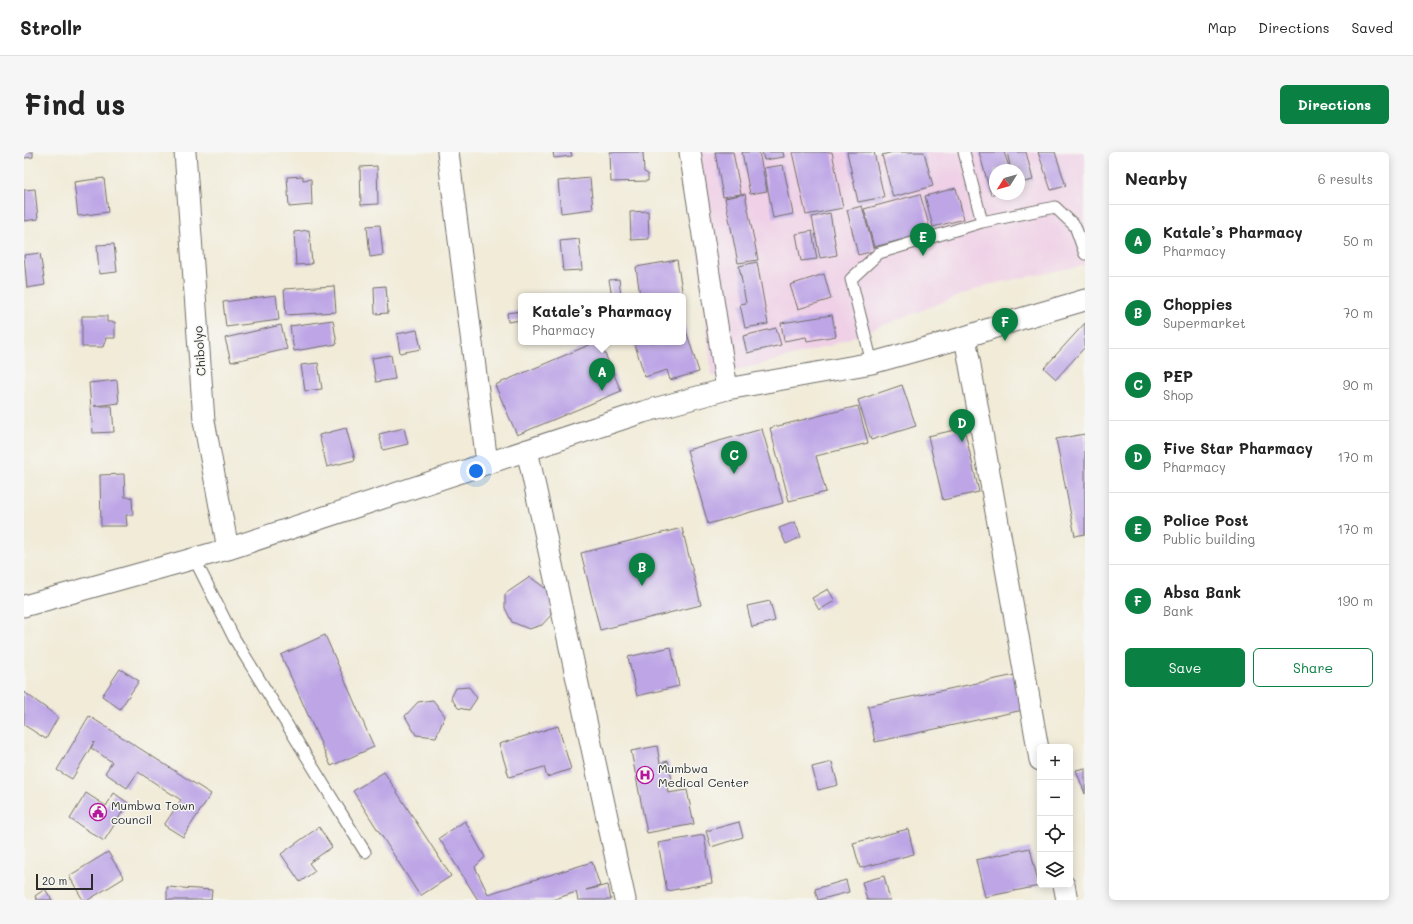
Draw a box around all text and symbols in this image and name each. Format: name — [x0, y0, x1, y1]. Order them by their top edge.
text: Strollr — [20, 15, 82, 40]
text: Map — [1208, 18, 1236, 37]
text: Directions — [1258, 18, 1329, 37]
text: Saved — [1351, 18, 1393, 37]
button: Directions — [1280, 85, 1389, 124]
text: Find us — [24, 86, 125, 122]
north arrow — [989, 164, 1025, 200]
text: Nearby — [1125, 167, 1187, 189]
text: 6 results — [1318, 170, 1373, 187]
text: Katale’s Pharmacy — [1163, 222, 1303, 242]
pin: E — [910, 223, 936, 256]
text: A — [1133, 232, 1143, 249]
text: 50 m — [1343, 232, 1373, 249]
text: Pharmacy — [1163, 242, 1226, 259]
popup — [518, 293, 686, 345]
text: Choppies — [1163, 294, 1232, 314]
text: Katale’s Pharmacy — [532, 301, 672, 321]
text: B — [1134, 304, 1142, 321]
text: 70 m — [1343, 304, 1373, 321]
pin: F — [992, 308, 1018, 341]
text: Supermarket — [1163, 314, 1246, 331]
text: Pharmacy — [532, 321, 595, 338]
street label: Chibolyo — [189, 325, 209, 377]
pin: A — [589, 358, 615, 391]
text: PEP — [1163, 366, 1193, 386]
text: C — [1133, 376, 1143, 393]
text: 90 m — [1343, 376, 1373, 393]
text: Shop — [1163, 386, 1193, 403]
pin: D — [949, 409, 975, 442]
text: Five Star Pharmacy — [1163, 438, 1313, 458]
pin: C — [721, 441, 747, 474]
text: D — [1133, 448, 1143, 465]
text: 170 m — [1337, 448, 1373, 465]
text: Pharmacy — [1163, 458, 1226, 475]
your location — [466, 461, 486, 481]
text: Police Post — [1163, 510, 1248, 530]
text: E — [1134, 520, 1142, 537]
text: 170 m — [1337, 520, 1373, 537]
text: Public building — [1163, 530, 1255, 547]
pin: B — [629, 553, 655, 586]
text: Absa Bank — [1163, 582, 1241, 602]
text: F — [1134, 592, 1142, 609]
text: 190 m — [1337, 592, 1373, 609]
text: Bank — [1163, 602, 1193, 619]
button: Save — [1125, 648, 1245, 687]
button: Share — [1253, 648, 1373, 687]
map controls — [1037, 744, 1073, 888]
button: + — [1037, 744, 1073, 780]
place label: Mumbwa Medical Center — [658, 760, 749, 790]
hospital icon: Mumbwa Medical Center — [635, 765, 655, 785]
button: − — [1037, 780, 1073, 816]
place label: Mumbwa Town council — [111, 797, 195, 827]
public building icon: Mumbwa Town council — [88, 802, 108, 822]
button: locate — [1037, 816, 1073, 852]
button: layers — [1037, 852, 1073, 888]
scale bar — [36, 872, 93, 891]
text: 20 m — [42, 873, 67, 888]

